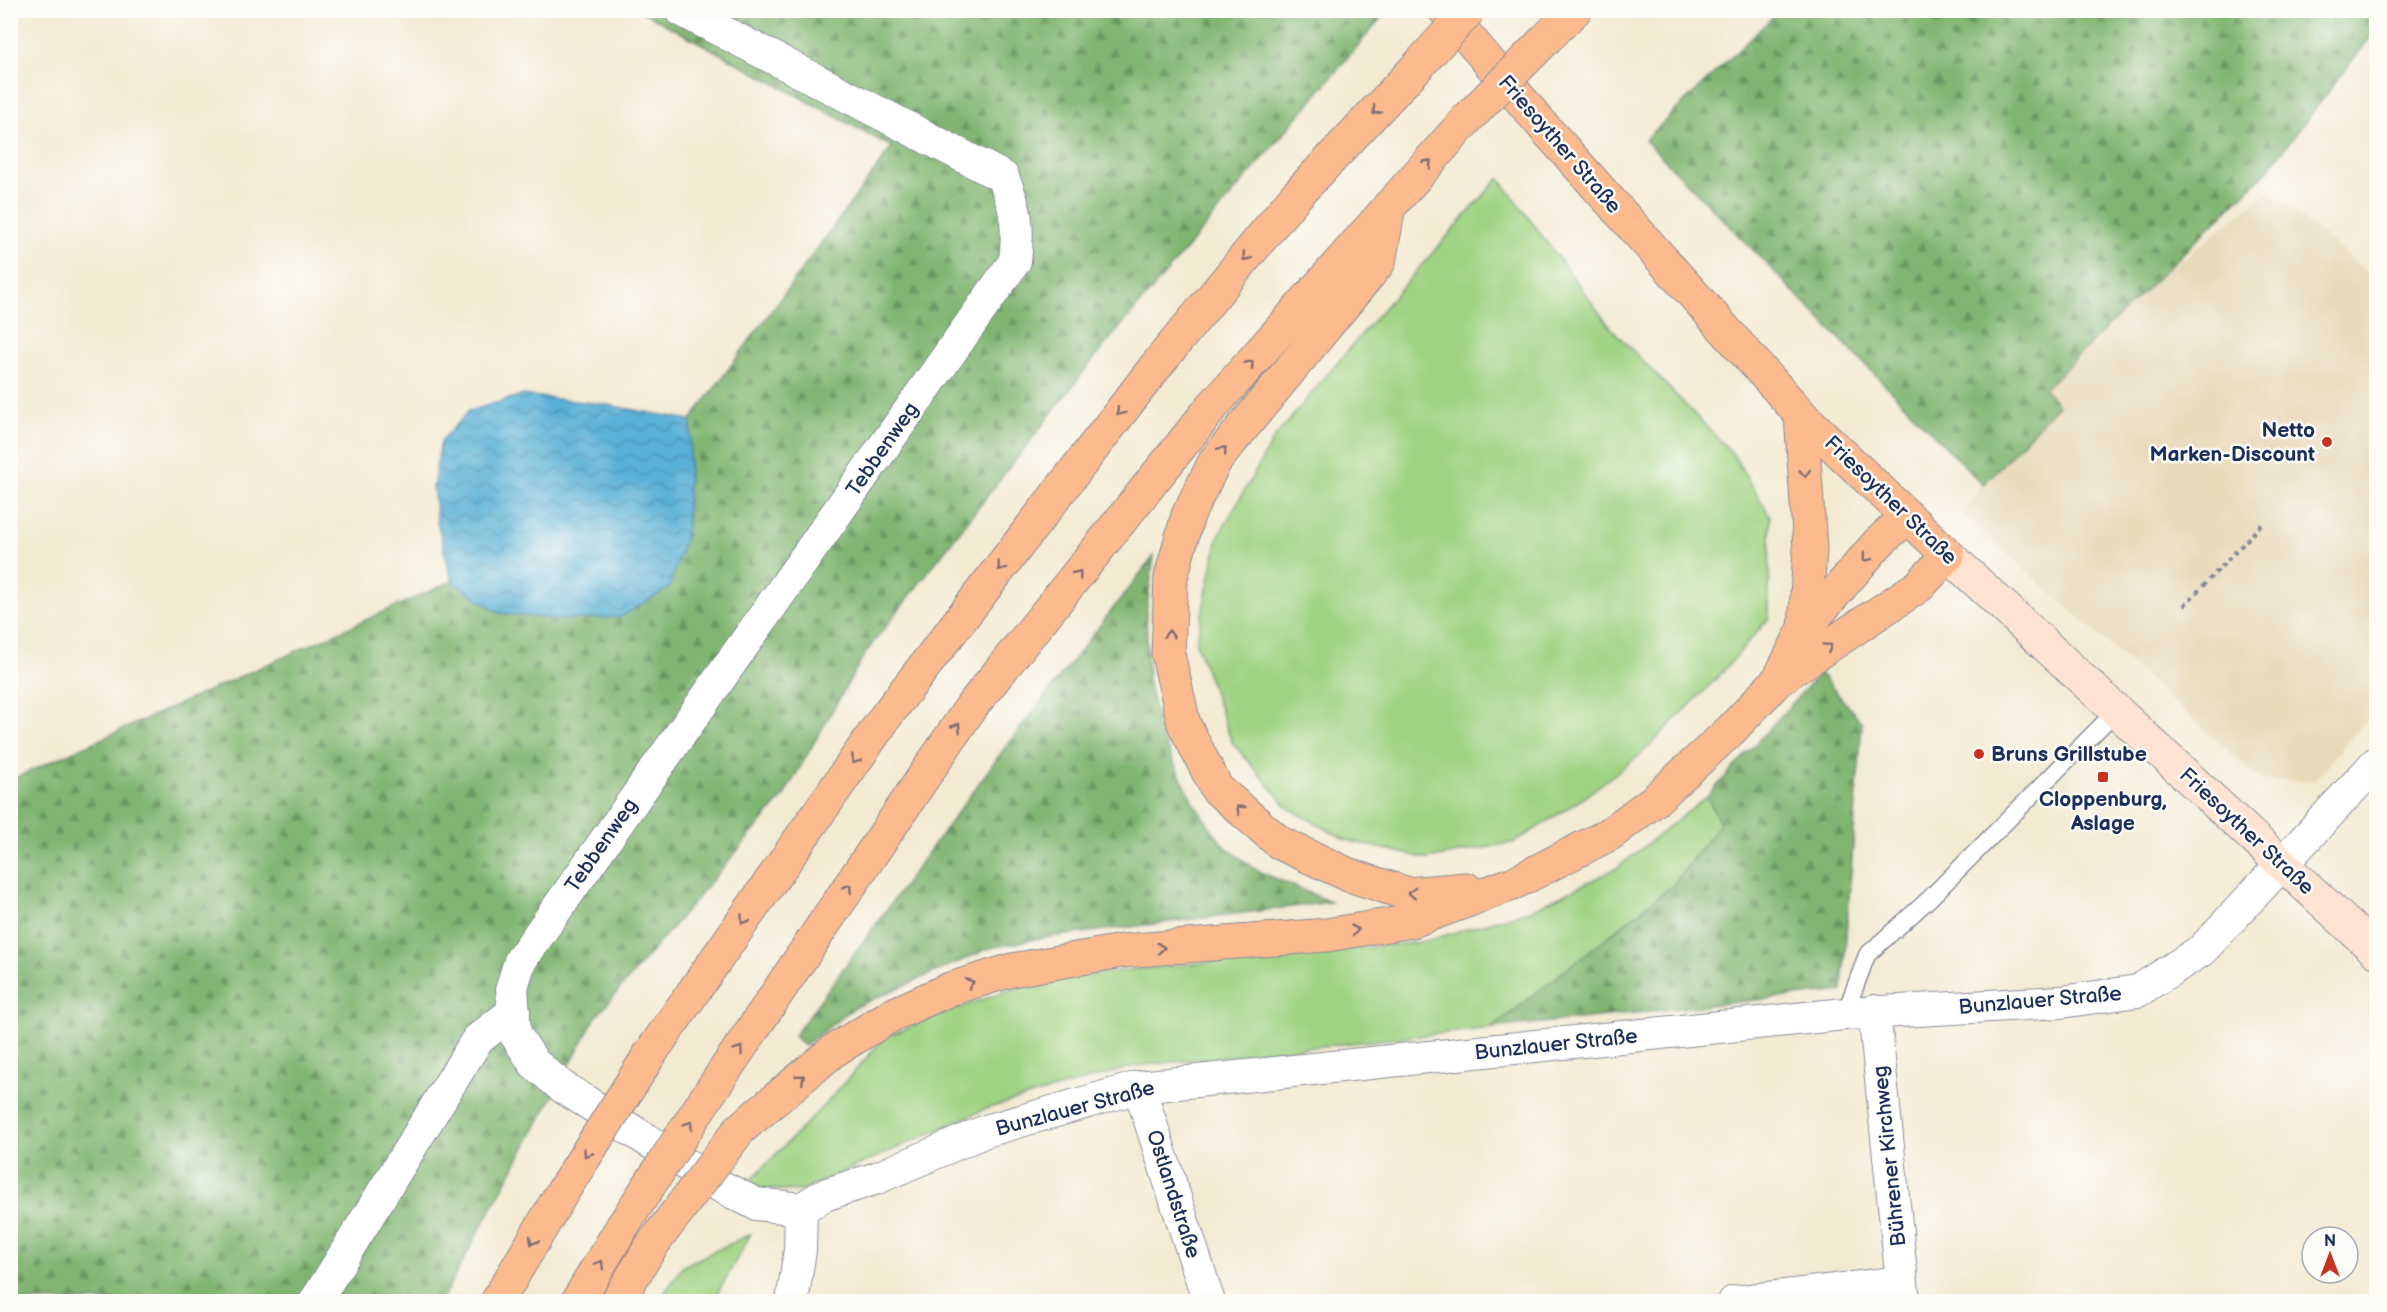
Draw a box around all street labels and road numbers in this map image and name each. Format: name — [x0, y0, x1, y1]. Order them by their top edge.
street label: Friesoyther Straße — [1493, 70, 1626, 218]
street label: Tebbenweg — [841, 397, 924, 501]
street label: Friesoyther Straße — [1819, 431, 1962, 570]
street label: Friesoyther Straße — [2174, 763, 2319, 900]
street label: Tebbenweg — [560, 793, 643, 897]
street label: Bunzlauer Straße — [1957, 981, 2123, 1020]
street label: Bunzlauer Straße — [1473, 1024, 1639, 1065]
street label: Bührener Kirchweg — [1868, 1064, 1911, 1248]
street label: Bunzlauer Straße — [993, 1075, 1157, 1142]
street label: Ostlandstraße — [1141, 1127, 1206, 1261]

